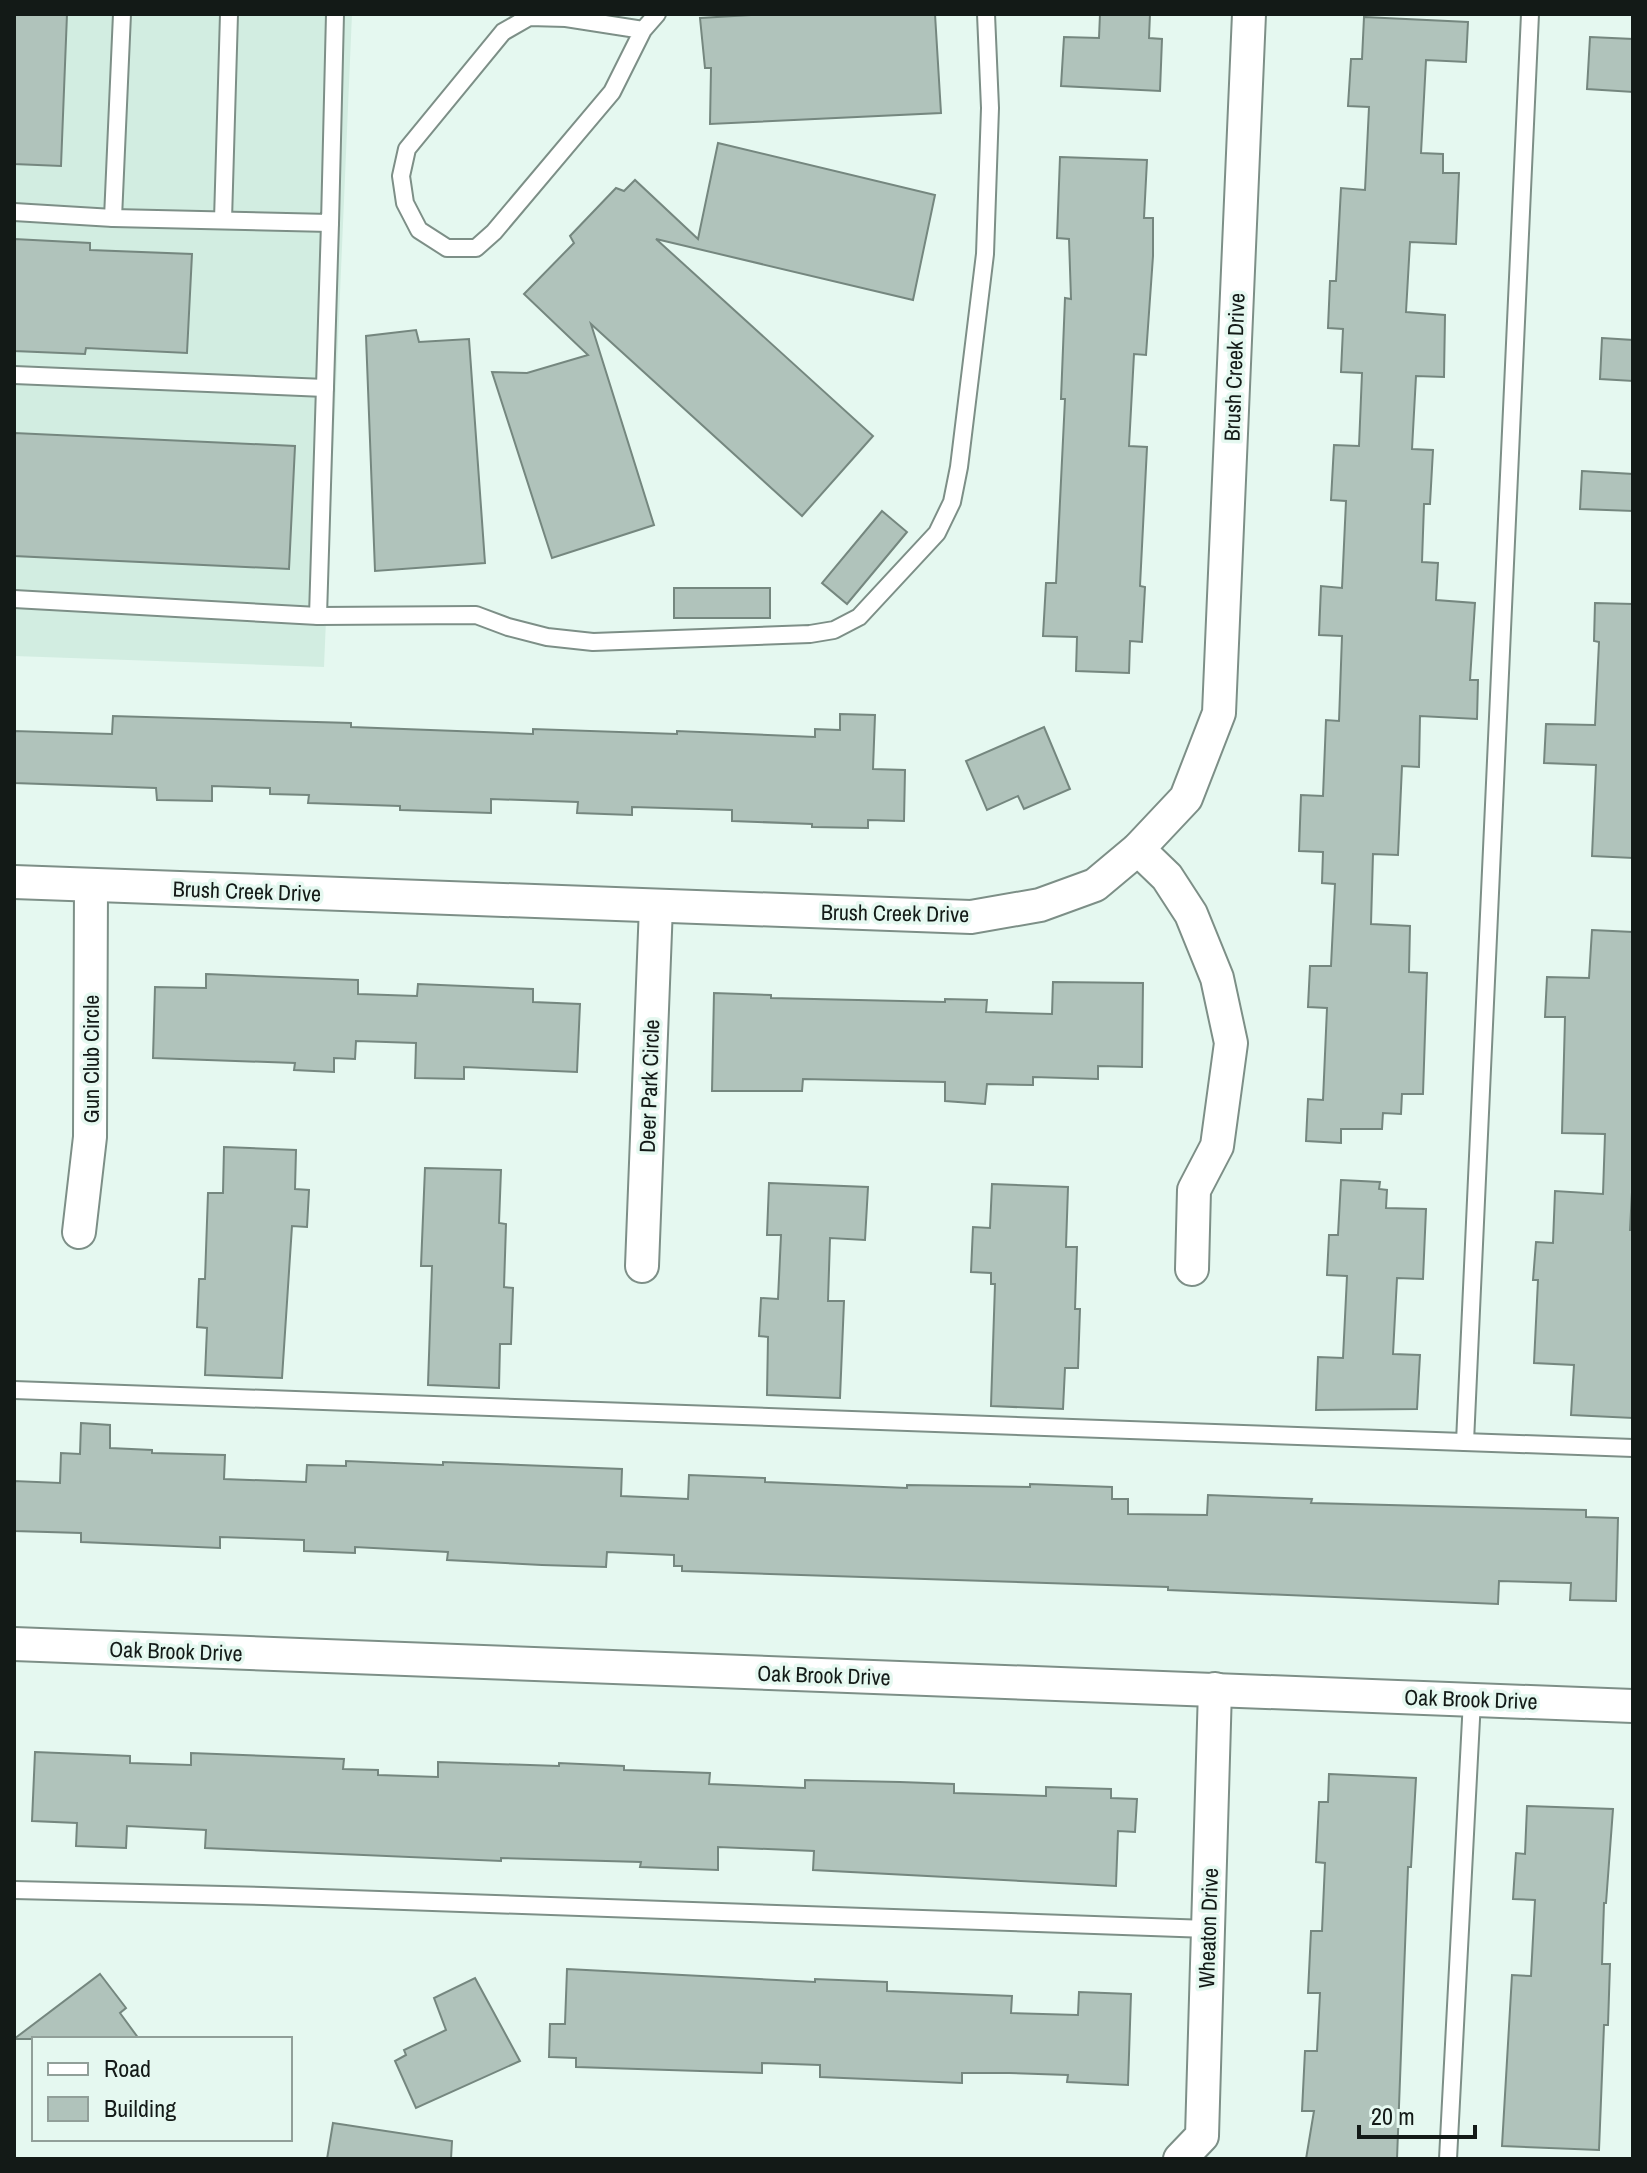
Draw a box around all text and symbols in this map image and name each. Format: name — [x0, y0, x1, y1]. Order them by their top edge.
street label: Brush Creek Drive — [1216, 292, 1252, 442]
street label: Brush Creek Drive — [172, 873, 322, 909]
street label: Brush Creek Drive — [821, 897, 969, 929]
street label: Gun Club Circle — [76, 995, 106, 1123]
street label: Deer Park Circle — [632, 1019, 666, 1153]
street label: Oak Brook Drive — [109, 1634, 243, 1668]
street label: Oak Brook Drive — [757, 1658, 891, 1692]
street label: Oak Brook Drive — [1404, 1682, 1538, 1716]
street label: Wheaton Drive — [1191, 1867, 1225, 1989]
legend — [32, 2037, 292, 2141]
text: Road — [104, 2052, 151, 2084]
scale bar — [1359, 2089, 1475, 2139]
text: Building — [104, 2092, 176, 2124]
text: 20 m — [1371, 2100, 1415, 2132]

